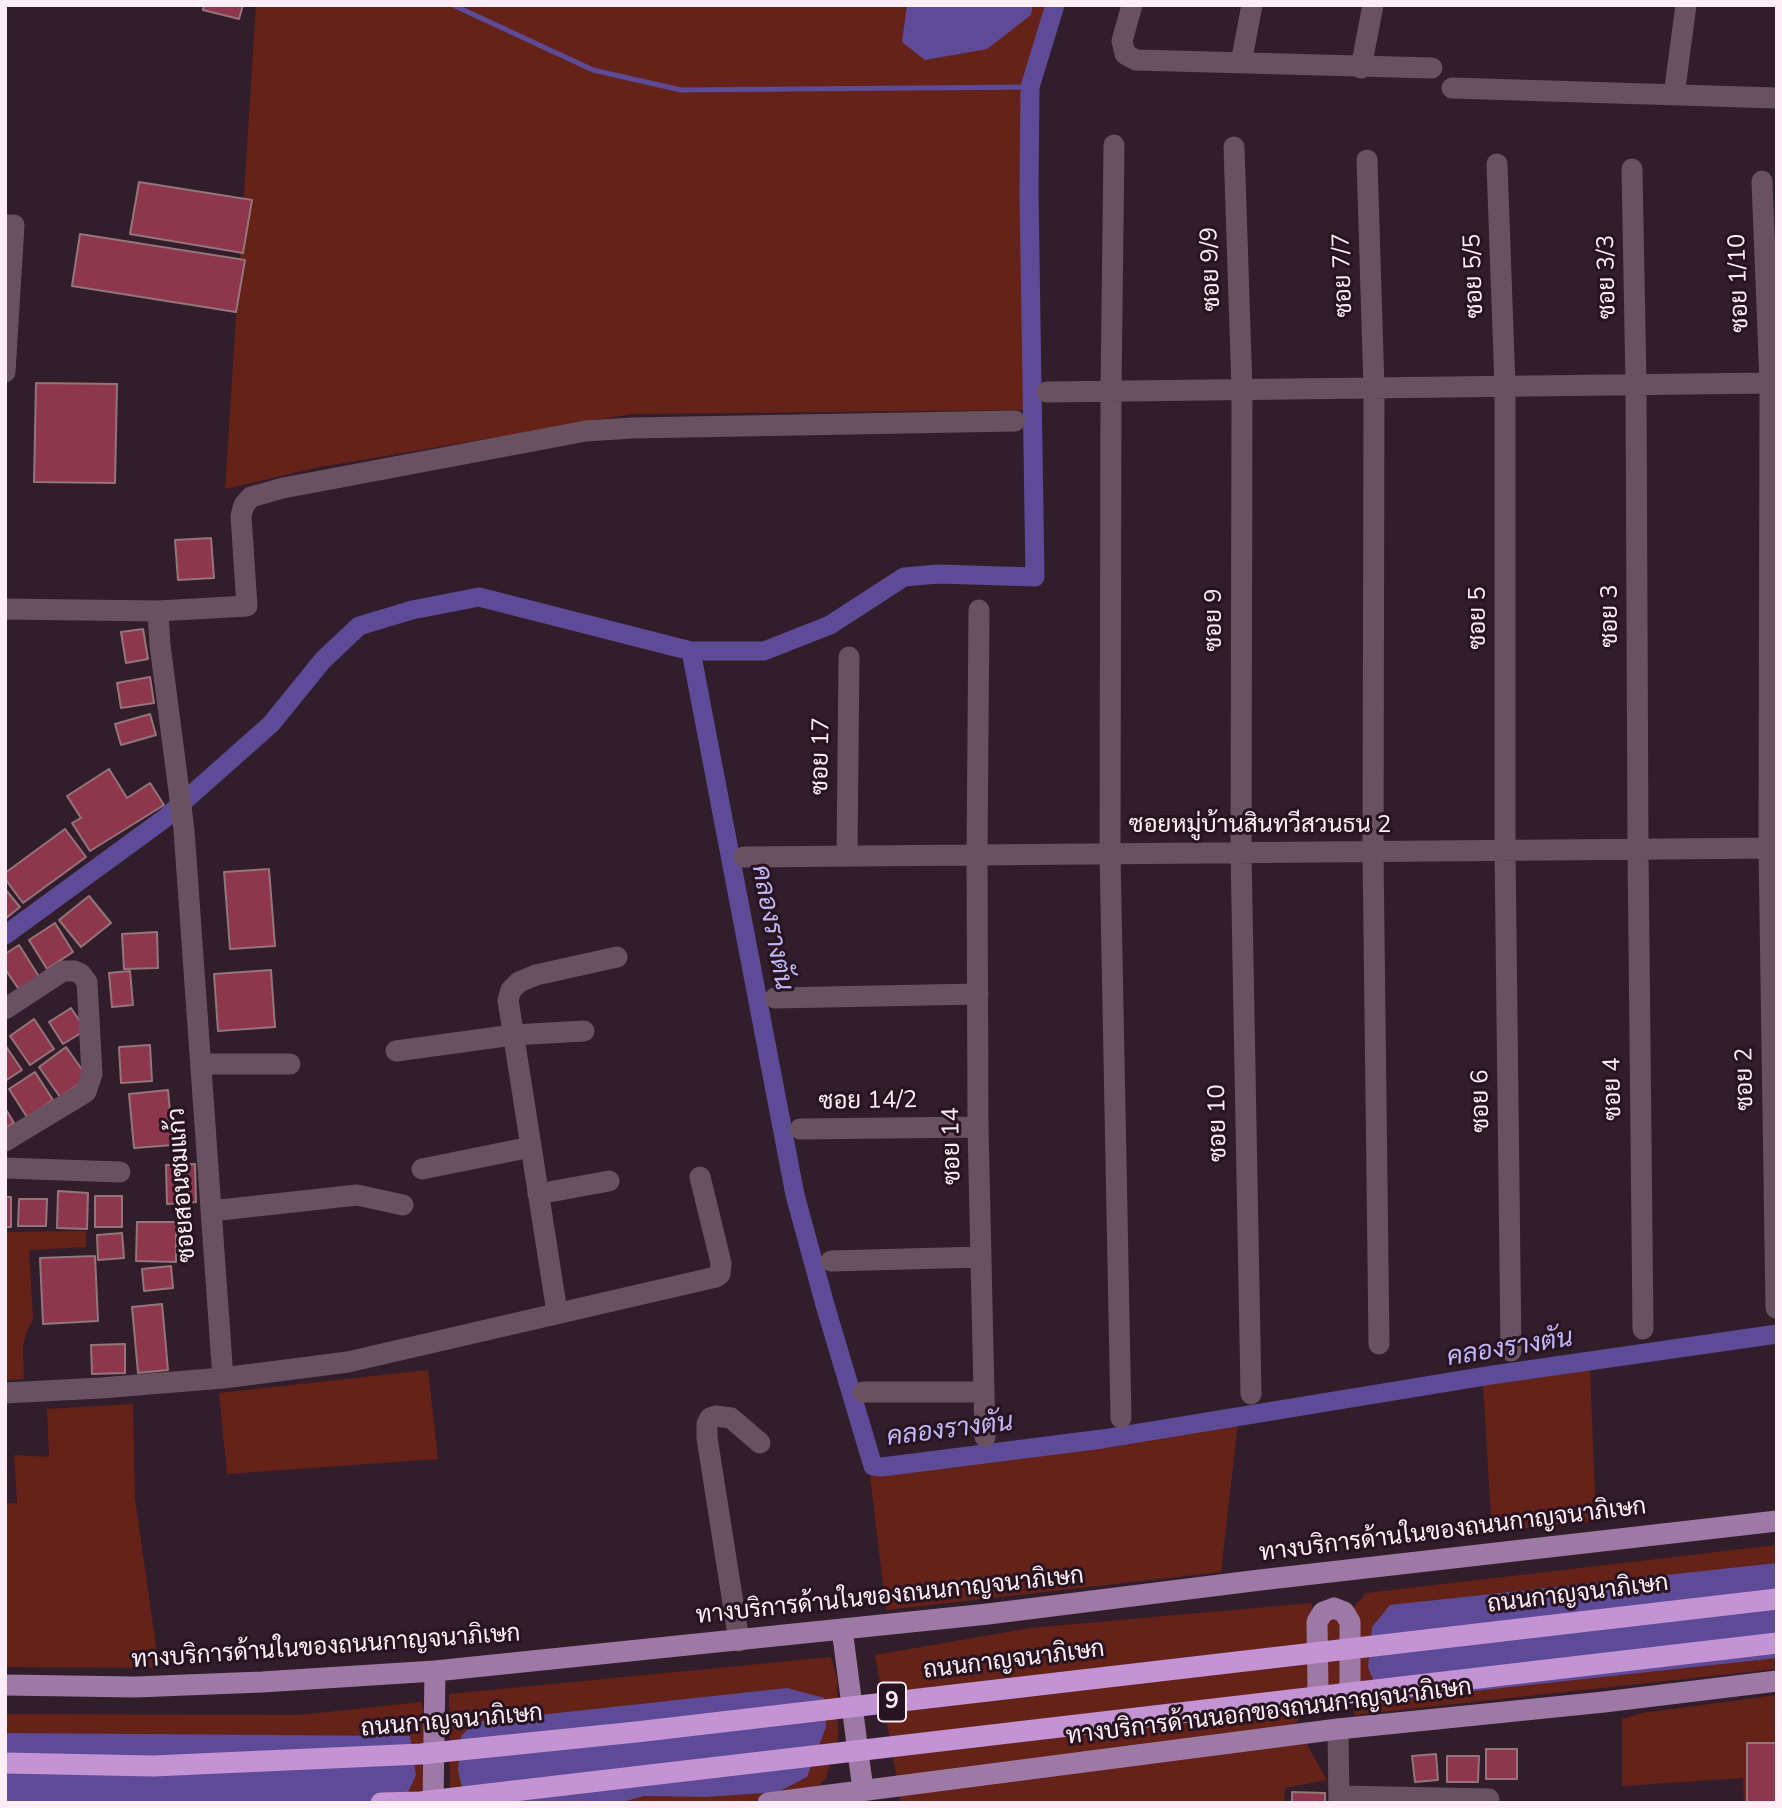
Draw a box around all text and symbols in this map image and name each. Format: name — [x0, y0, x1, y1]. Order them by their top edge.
street label: ซอย 9/9 — [1196, 226, 1228, 312]
street label: ซอย 7/7 — [1328, 232, 1360, 318]
street label: ซอย 5/5 — [1459, 233, 1491, 319]
street label: ซอย 1/10 — [1724, 233, 1756, 333]
street label: ซอย 3/3 — [1593, 235, 1623, 319]
street label: ซอย 3 — [1597, 584, 1625, 648]
street label: ซอย 5 — [1465, 586, 1493, 650]
street label: ซอย 9 — [1201, 588, 1229, 652]
street label: ซอย 17 — [807, 717, 837, 795]
street label: ซอยหมู่บ้านสินทวีสวนธน 2 — [1129, 812, 1391, 840]
water label: คลองรางตัน — [744, 863, 798, 993]
street label: ซอย 2 — [1731, 1047, 1761, 1111]
street label: ซอย 4 — [1599, 1057, 1629, 1121]
street label: ซอย 6 — [1467, 1069, 1497, 1133]
street label: ซอย 10 — [1204, 1084, 1234, 1162]
street label: ซอย 14/2 — [818, 1087, 918, 1117]
street label: ซอยสอนชมแก้ว — [163, 1107, 203, 1263]
street label: ซอย 14 — [938, 1107, 968, 1185]
water label: คลองรางตัน — [1445, 1324, 1575, 1374]
water label: คลองรางตัน — [885, 1408, 1015, 1454]
street label: ทางบริการด้านในของถนนกาญจนาภิเษก — [1258, 1493, 1648, 1569]
street label: ทางบริการด้านในของถนนกาญจนาภิเษก — [695, 1562, 1085, 1632]
street label: ถนนกาญจนาภิเษก — [1486, 1570, 1670, 1620]
street label: ทางบริการด้านในของถนนกาญจนาภิเษก — [131, 1620, 521, 1676]
street label: ถนนกาญจนาภิเษก — [922, 1636, 1106, 1686]
street label: ทางบริการด้านนอกของถนนกาญจนาภิเษก — [1065, 1674, 1473, 1752]
road number: 9 — [878, 1682, 906, 1722]
street label: ถนนกาญจนาภิเษก — [360, 1700, 544, 1744]

